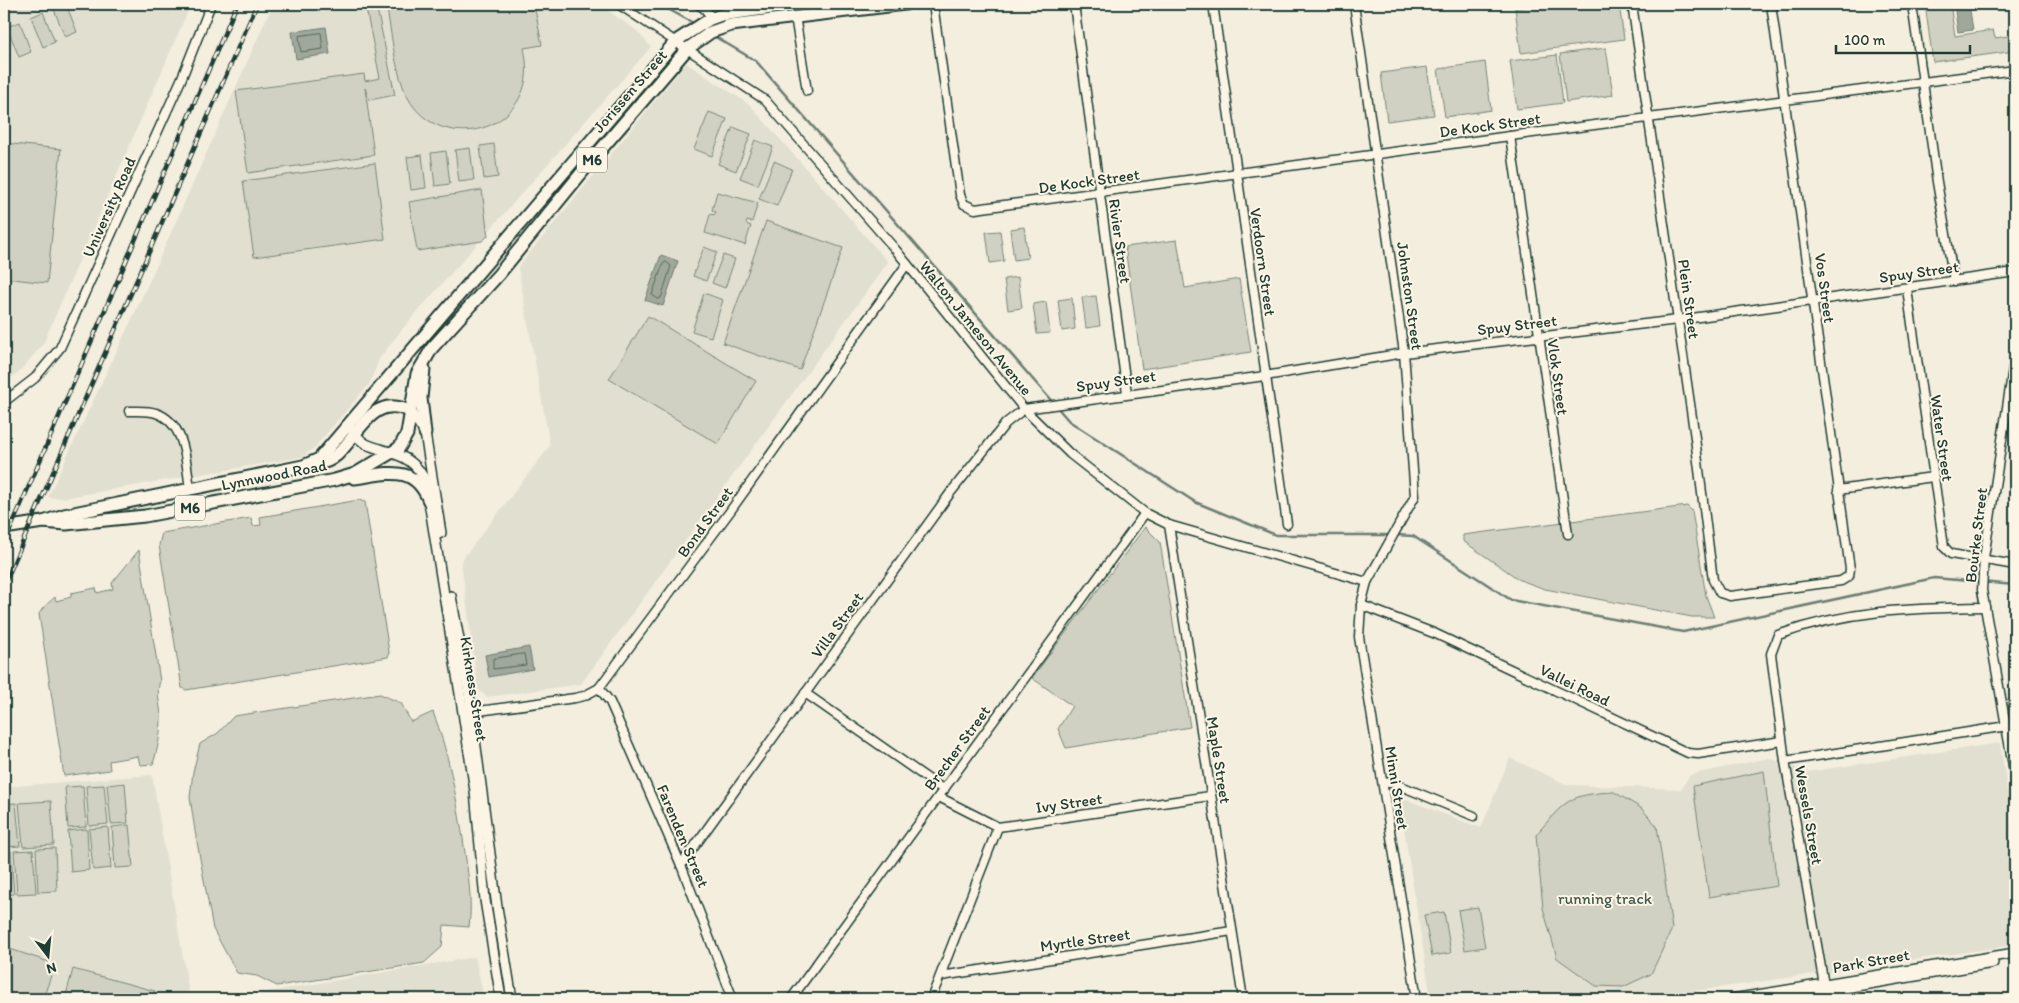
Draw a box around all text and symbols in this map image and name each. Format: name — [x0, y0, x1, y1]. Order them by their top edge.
scale bar — [1836, 22, 1970, 54]
text: 100 m — [1844, 31, 1886, 49]
street label: Jorissen Street — [589, 46, 671, 136]
street label: De Kock Street — [1438, 109, 1542, 141]
road number: M6 — [577, 148, 607, 172]
street label: University Road — [78, 154, 140, 260]
street label: De Kock Street — [1037, 165, 1141, 197]
street label: Rivier Street — [1105, 197, 1135, 285]
street label: Verdoorn Street — [1246, 207, 1280, 317]
street label: Johnston Street — [1393, 241, 1427, 351]
street label: Vos Street — [1811, 252, 1839, 324]
street label: Walton Jameson Avenue — [916, 257, 1036, 399]
street label: Spuy Street — [1878, 257, 1960, 287]
street label: Plein Street — [1674, 258, 1704, 340]
street label: Spuy Street — [1476, 311, 1558, 339]
street label: Vlok Street — [1543, 338, 1573, 416]
street label: Spuy Street — [1075, 366, 1157, 396]
street label: Water Street — [1927, 393, 1957, 483]
street label: Lynnwood Road — [220, 455, 329, 495]
street label: Bond Street — [673, 483, 737, 561]
street label: Bourke Street — [1961, 486, 1991, 584]
road number: M6 — [175, 496, 205, 520]
street label: Villa Street — [807, 588, 867, 662]
street label: Kirkness Street — [456, 635, 492, 743]
street label: Vallei Road — [1537, 660, 1613, 710]
street label: Brecher Street — [920, 702, 994, 794]
street label: Maple Street — [1203, 715, 1235, 805]
street label: Minni Street — [1381, 745, 1413, 831]
street label: Wessels Street — [1791, 764, 1827, 866]
street label: Farenden Street — [653, 782, 713, 890]
street label: Ivy Street — [1034, 789, 1104, 817]
park label: running track — [1558, 889, 1653, 908]
street label: Myrtle Street — [1039, 924, 1131, 956]
north arrow — [22, 930, 72, 980]
street label: Park Street — [1831, 945, 1911, 977]
text: N — [45, 959, 58, 977]

